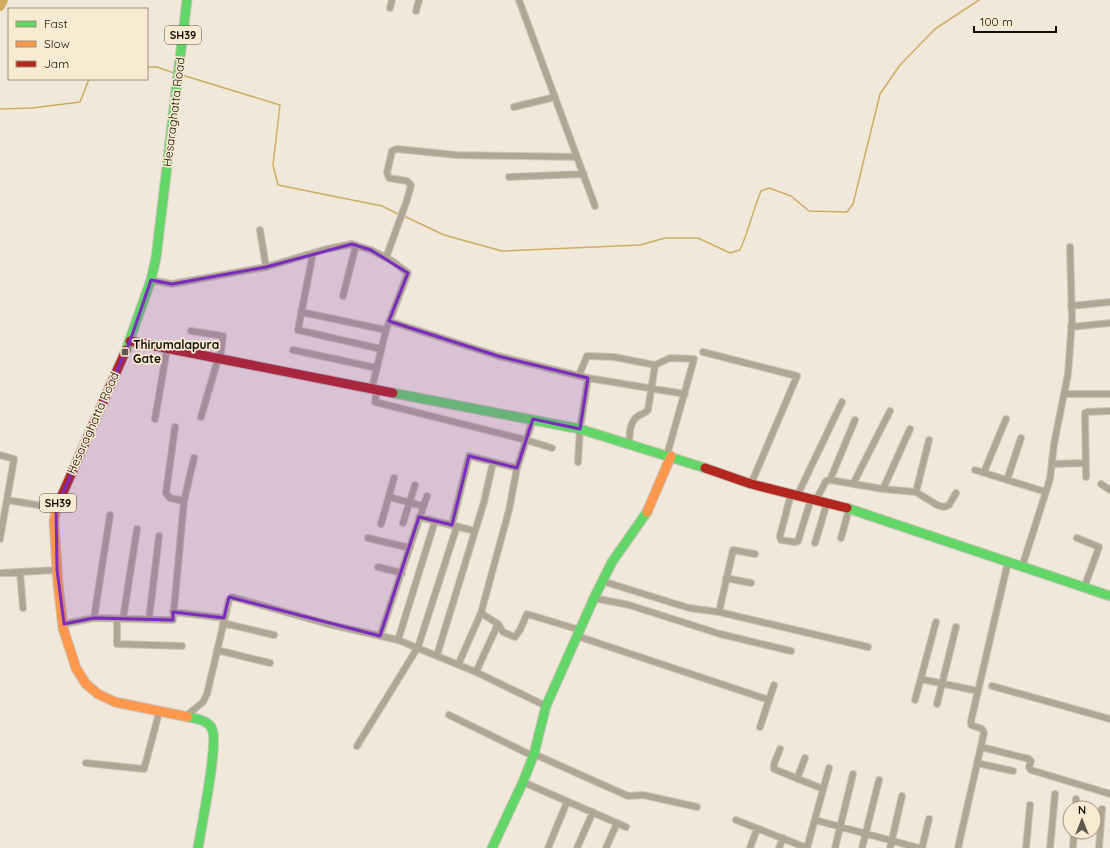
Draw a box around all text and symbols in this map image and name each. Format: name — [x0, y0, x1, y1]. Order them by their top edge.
legend — [8, 8, 148, 80]
scale bar — [974, 8, 1056, 34]
text: 100 m — [980, 14, 1013, 29]
text: Fast — [44, 16, 68, 31]
road number: SH39 — [165, 26, 201, 44]
text: Slow — [44, 36, 70, 51]
text: Jam — [44, 56, 69, 71]
street label: Hesaraghatta Road — [159, 56, 188, 168]
place label: Thirumalapura Gate — [133, 337, 219, 366]
marker: Thirumalapura Gate — [120, 347, 130, 357]
street label: Hesaraghatta Road — [63, 369, 122, 476]
road number: SH39 — [40, 494, 76, 512]
north arrow — [1062, 800, 1102, 840]
text: N — [1078, 803, 1086, 817]

